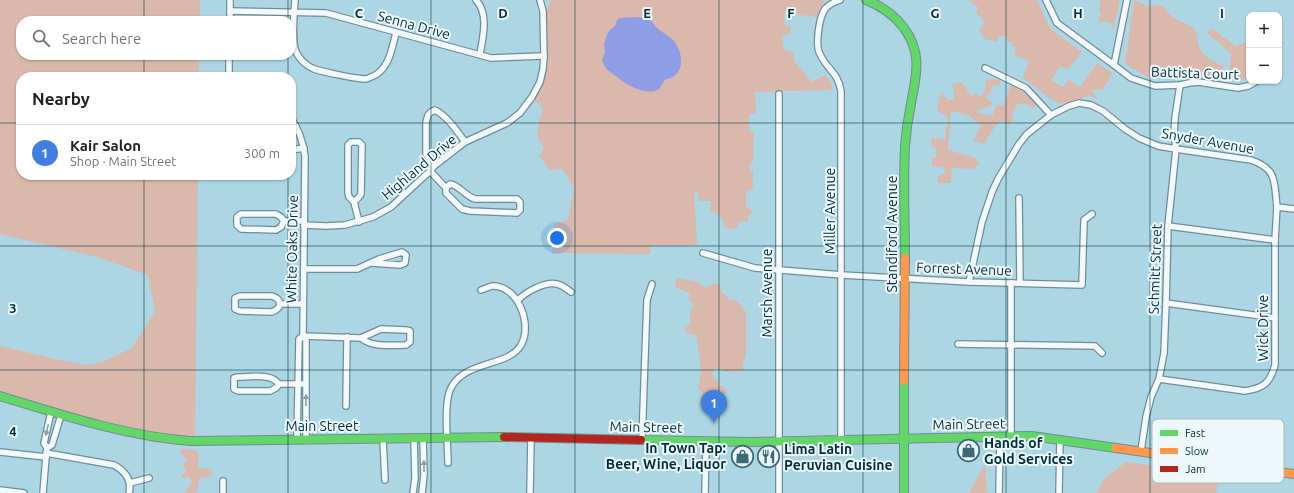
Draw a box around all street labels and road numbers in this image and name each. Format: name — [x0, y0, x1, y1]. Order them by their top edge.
street label: Senna Drive — [376, 8, 452, 42]
street label: Battista Court — [1151, 63, 1240, 83]
street label: Snyder Avenue — [1161, 125, 1255, 157]
street label: Highland Drive — [378, 131, 460, 203]
street label: Miller Avenue — [822, 168, 838, 254]
street label: Standiford Avenue — [884, 176, 900, 292]
street label: White Oaks Drive — [283, 195, 301, 303]
street label: Schmitt Street — [1145, 223, 1165, 315]
street label: Marsh Avenue — [759, 248, 775, 338]
street label: Forrest Avenue — [916, 259, 1012, 279]
street label: Wick Drive — [1255, 295, 1271, 361]
street label: Main Street — [932, 415, 1006, 433]
street label: Main Street — [285, 418, 359, 434]
street label: Main Street — [609, 418, 683, 436]

